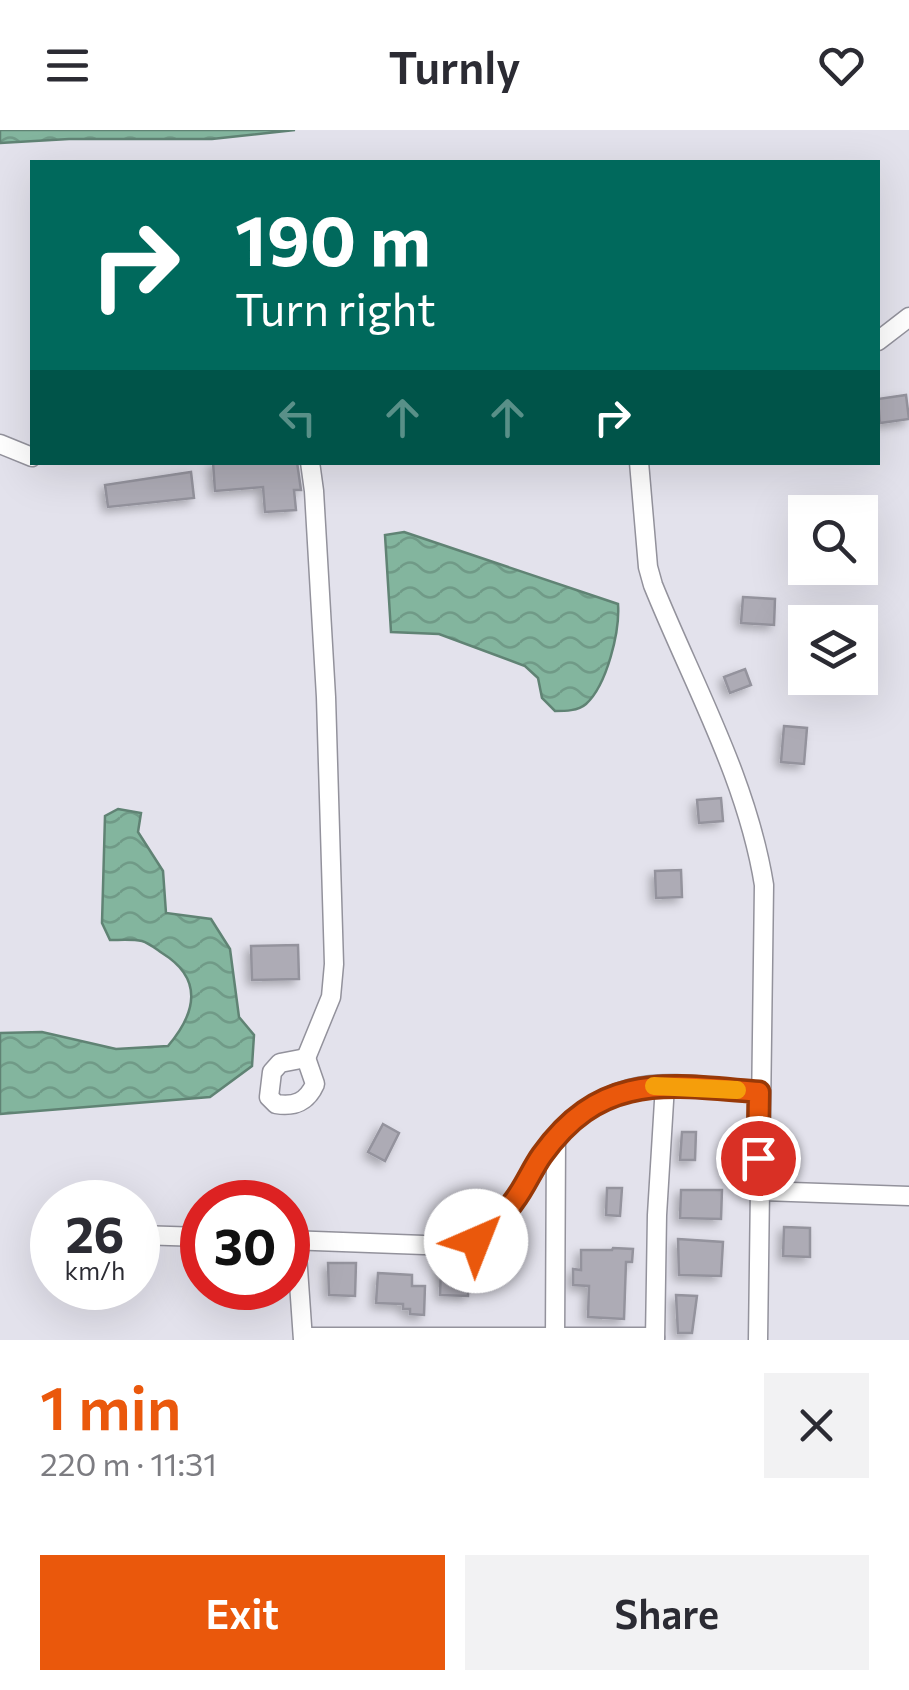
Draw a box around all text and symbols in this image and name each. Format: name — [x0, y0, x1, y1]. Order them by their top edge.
icon: menu — [40, 38, 95, 93]
text: Turnly — [389, 38, 520, 93]
icon: heart — [814, 38, 869, 93]
text: 190 m — [235, 195, 431, 280]
icon: right — [70, 200, 200, 330]
text: Turn right — [235, 280, 436, 335]
icon: left — [270, 390, 325, 445]
icon: ahead — [375, 390, 430, 445]
icon: ahead — [480, 390, 535, 445]
icon: right — [585, 390, 640, 445]
map controls — [788, 495, 878, 695]
button: search — [788, 495, 878, 585]
button: layers — [788, 605, 878, 695]
pin — [716, 1116, 801, 1201]
icon: arrive — [731, 1131, 786, 1186]
speed limit sign: 30 — [180, 1180, 310, 1310]
position arrow — [424, 1189, 528, 1293]
text: 26 — [65, 1202, 124, 1263]
text: km/h — [65, 1255, 125, 1285]
text: 1 min — [40, 1369, 181, 1442]
button: close — [764, 1373, 869, 1478]
text: 220 m · 11:31 — [40, 1443, 217, 1483]
button: Exit — [40, 1555, 445, 1670]
button: Share — [465, 1555, 869, 1670]

